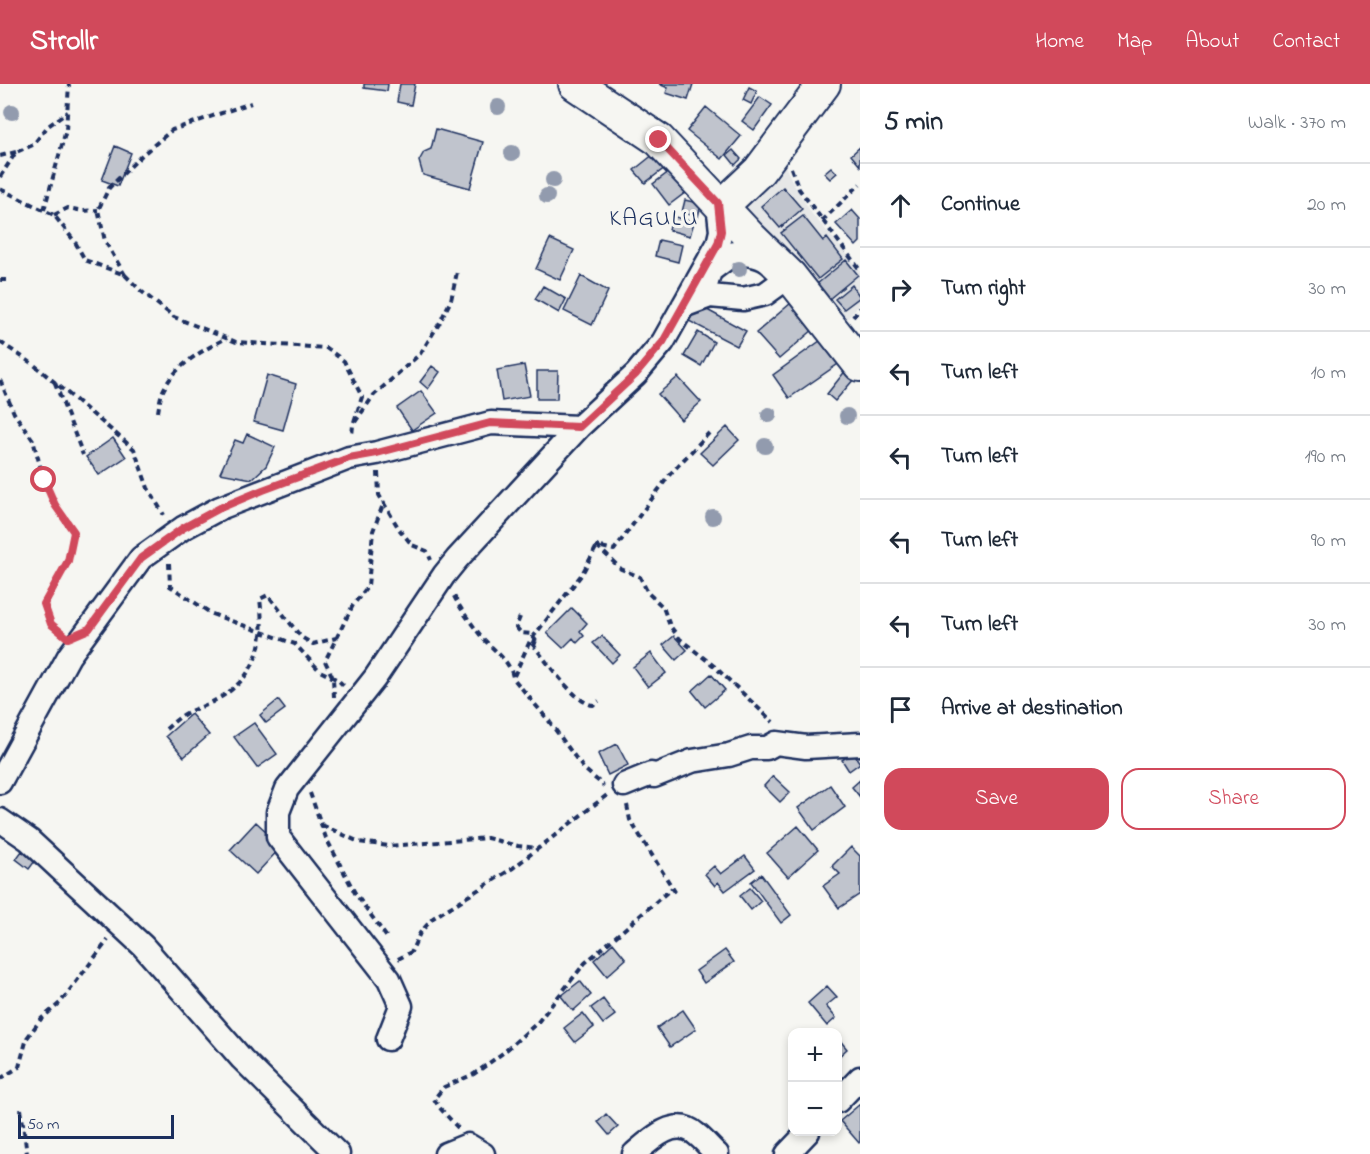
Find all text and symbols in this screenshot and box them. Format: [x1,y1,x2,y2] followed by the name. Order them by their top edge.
[30,22,98,63] text: Strollr
[1035,27,1084,57] text: Home
[1117,27,1152,57] text: Map
[1185,27,1239,57] text: About
[1272,27,1340,57] text: Contact
[884,104,943,142] text: 5 min
[1248,109,1346,138] text: Walk · 370 m
[645,126,671,152] route end
[884,189,917,222] icon: ahead
[941,189,1020,221] text: Continue
[1307,191,1346,220] text: 20 m
[609,202,699,237] district label: KAGULU
[884,273,917,306] icon: right
[941,273,1026,305] text: Turn right
[1309,275,1346,304] text: 30 m
[884,357,917,390] icon: left
[941,357,1018,389] text: Turn left
[1310,359,1346,388] text: 10 m
[884,441,917,474] icon: left
[941,441,1018,473] text: Turn left
[1304,443,1346,472] text: 190 m
[30,466,56,492] route start
[884,525,917,558] icon: left
[941,525,1018,557] text: Turn left
[1311,527,1346,556] text: 90 m
[884,609,917,642] icon: left
[941,609,1018,641] text: Turn left
[1309,611,1346,640] text: 30 m
[884,693,917,726] icon: arrive
[941,693,1123,725] text: Arrive at destination
[884,768,1109,830] button: Save
[1121,768,1346,830] button: Share
[788,1028,842,1136] map controls
[788,1028,842,1082] button: +
[788,1082,842,1136] button: −
[18,1112,174,1140] scale bar
[27,1113,59,1137] text: 50 m

